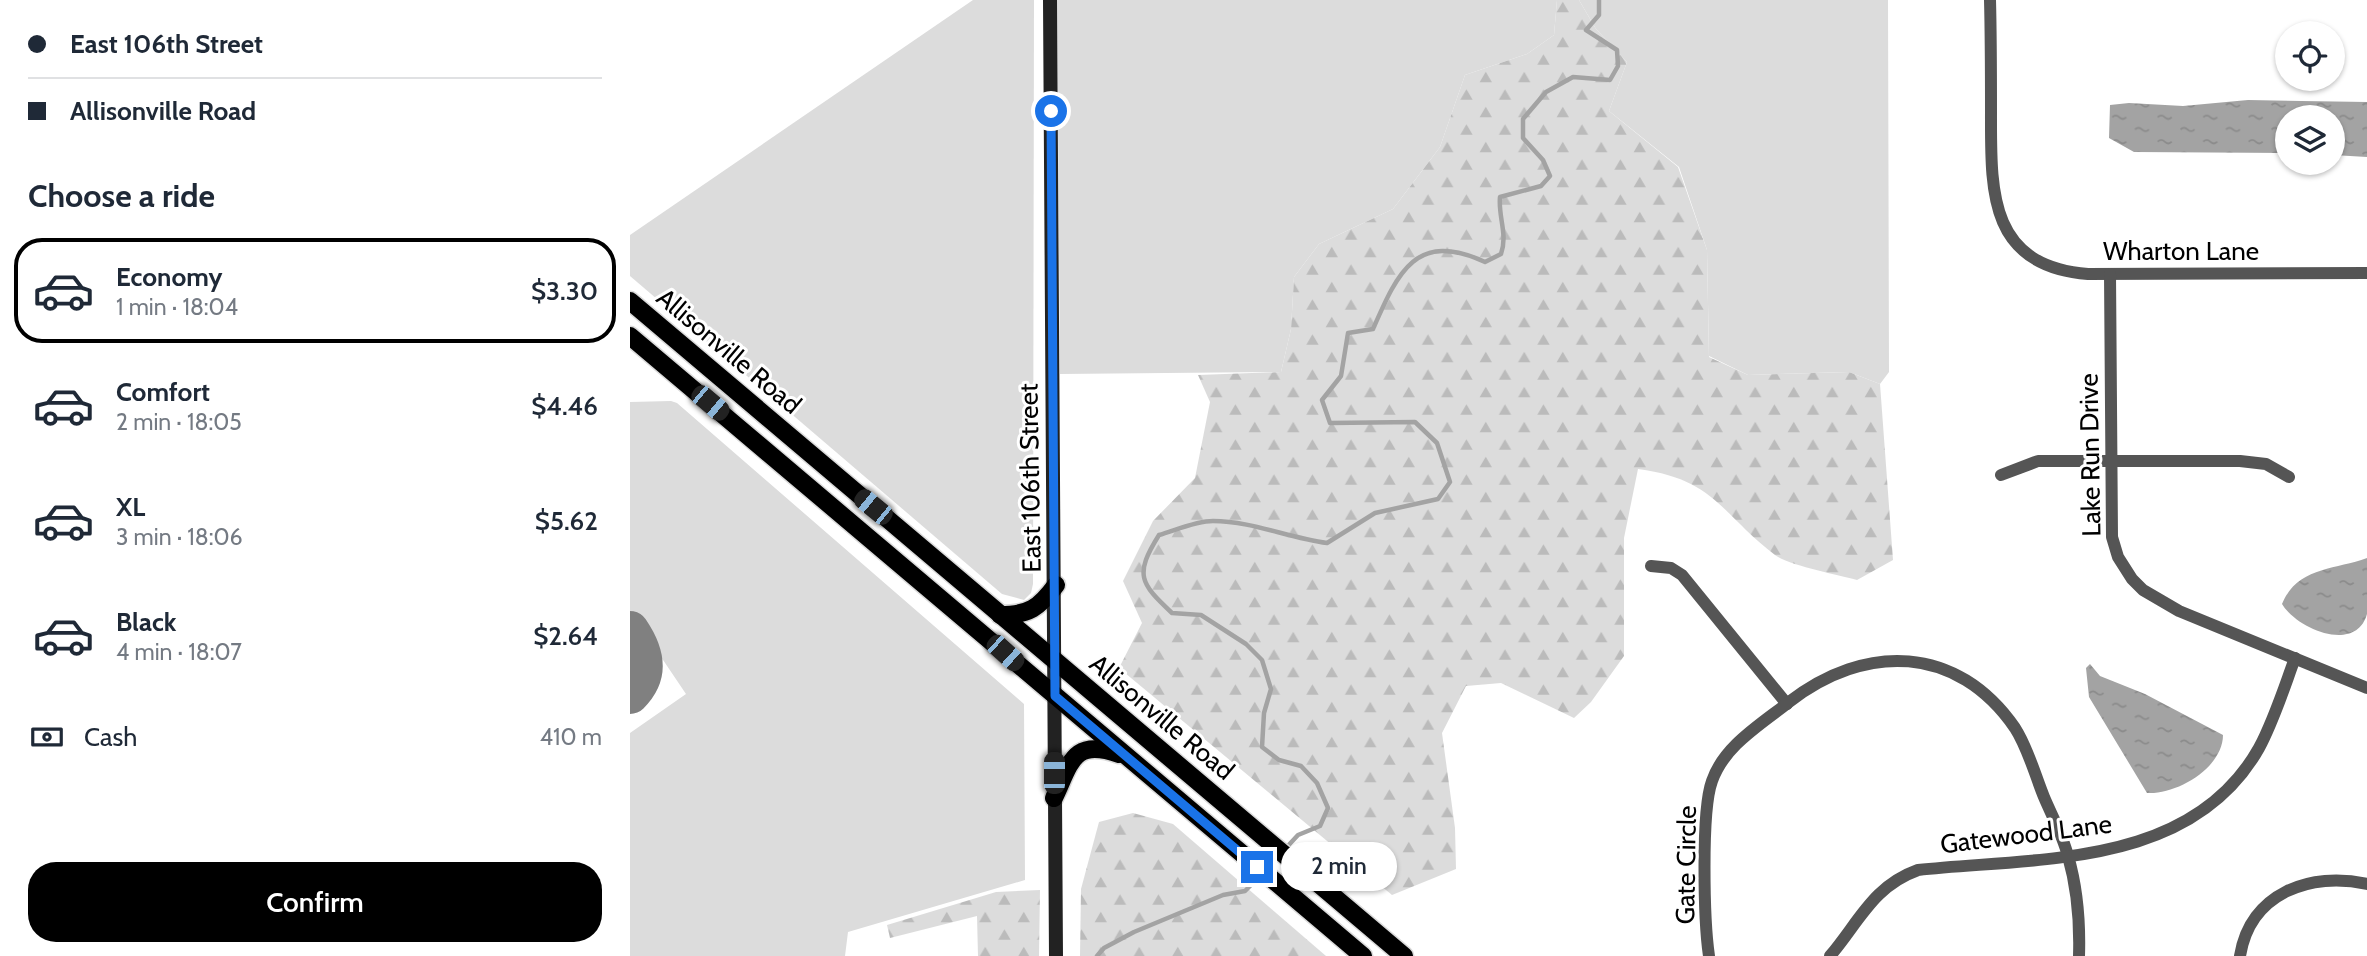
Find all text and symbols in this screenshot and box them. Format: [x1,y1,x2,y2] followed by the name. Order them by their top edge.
[2275,21,2345,175] map controls
[2275,21,2345,91] button: locate
[70,28,263,60] text: East 106th Street
[70,95,256,127] text: Allisonville Road
[1035,95,1067,127] route start
[2275,105,2345,175] button: layers
[28,176,215,215] text: Choose a ride
[2103,235,2259,267] street label: Wharton Lane
[32,259,95,322] icon: car
[116,261,222,293] text: Economy
[531,275,598,307] text: $3.30
[650,281,808,421] street label: Allisonville Road
[116,293,238,321] text: 1 min · 18:04
[2073,373,2107,537] street label: Lake Run Drive
[32,374,95,437] icon: car
[116,376,210,408] text: Comfort
[688,381,733,425] car
[1012,383,1048,573] street label: East 106th Street
[531,390,598,422] text: $4.46
[116,408,242,436] text: 2 min · 18:05
[851,486,896,528] car
[32,489,95,552] icon: car
[116,491,145,523] text: XL
[535,505,598,537] text: $5.62
[116,523,243,551] text: 3 min · 18:06
[32,604,95,667] icon: car
[116,606,176,638] text: Black
[533,620,598,652] text: $2.64
[983,631,1028,675] car
[116,638,242,666] text: 4 min · 18:07
[1083,647,1241,787] street label: Allisonville Road
[28,718,66,756] icon: cash
[84,721,137,753] text: Cash
[540,723,602,751] text: 410 m
[1044,752,1065,794] car
[1669,805,1703,925] street label: Gate Circle
[1938,808,2114,860] street label: Gatewood Lane
[1282,842,1397,892] callout: 2 min
[1241,851,1273,883] route end
[1311,852,1367,880] text: 2 min
[28,862,602,942] button: Confirm

